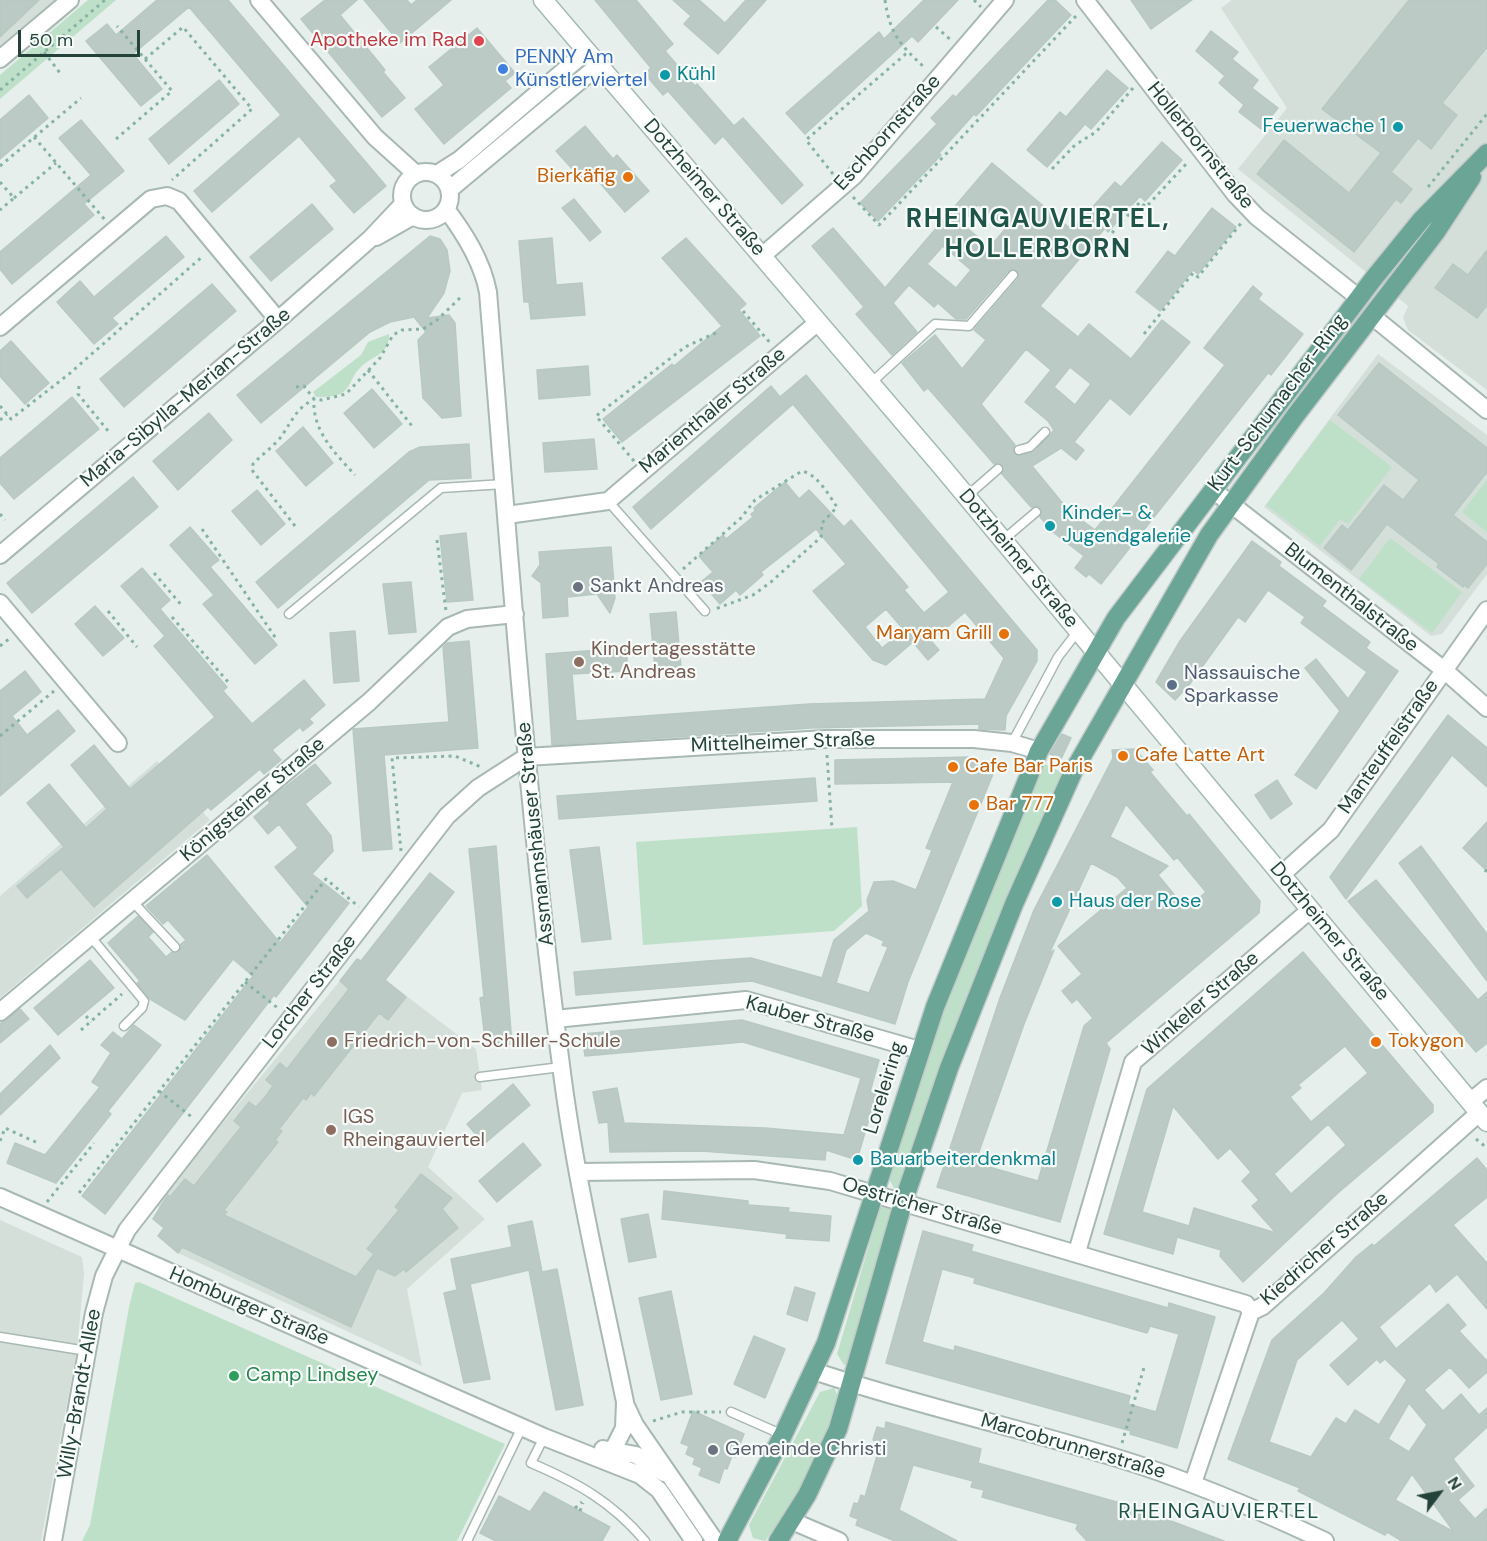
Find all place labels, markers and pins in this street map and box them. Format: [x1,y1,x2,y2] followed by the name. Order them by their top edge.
[310,29,467,53] place label: Apotheke im Rad
[472,34,486,48] marker: Apotheke im Rad
[515,46,647,93] place label: PENNY Am Künstlerviertel
[496,62,510,76] marker: PENNY Am Künstlerviertel
[677,63,716,87] place label: Kühl
[658,68,672,82] marker: Kühl
[1263,115,1386,139] place label: Feuerwache 1
[1391,120,1405,134] marker: Feuerwache 1
[537,165,616,189] place label: Bierkäfig
[621,170,635,184] marker: Bierkäfig
[1062,502,1191,549] place label: Kinder- & Jugendgalerie
[1043,519,1057,533] marker: Kinder- & Jugendgalerie
[590,575,724,599] place label: Sankt Andreas
[571,580,585,594] marker: Sankt Andreas
[876,622,992,646] place label: Maryam Grill
[997,627,1011,641] marker: Maryam Grill
[591,638,756,685] place label: Kindertagesstätte St. Andreas
[572,655,586,669] marker: Kindertagesstätte St. Andreas
[1184,662,1300,709] place label: Nassauische Sparkasse
[1165,678,1179,692] marker: Nassauische Sparkasse
[1135,744,1265,768] place label: Cafe Latte Art
[1116,749,1130,763] marker: Cafe Latte Art
[965,755,1093,779] place label: Cafe Bar Paris
[946,760,960,774] marker: Cafe Bar Paris
[986,793,1054,817] place label: Bar 777
[967,798,981,812] marker: Bar 777
[1069,890,1201,914] place label: Haus der Rose
[1050,895,1064,909] marker: Haus der Rose
[344,1030,621,1054] place label: Friedrich-von-Schiller-Schule
[1388,1030,1464,1054] place label: Tokygon
[325,1035,339,1049] marker: Friedrich-von-Schiller-Schule
[1369,1035,1383,1049] marker: Tokygon
[343,1106,485,1153] place label: IGS Rheingauviertel
[324,1123,338,1137] marker: IGS Rheingauviertel
[870,1148,1056,1172] place label: Bauarbeiterdenkmal
[851,1153,865,1167] marker: Bauarbeiterdenkmal
[246,1364,378,1388] place label: Camp Lindsey
[227,1369,241,1383] marker: Camp Lindsey
[725,1438,886,1462] place label: Gemeinde Christi
[706,1443,720,1457] marker: Gemeinde Christi

